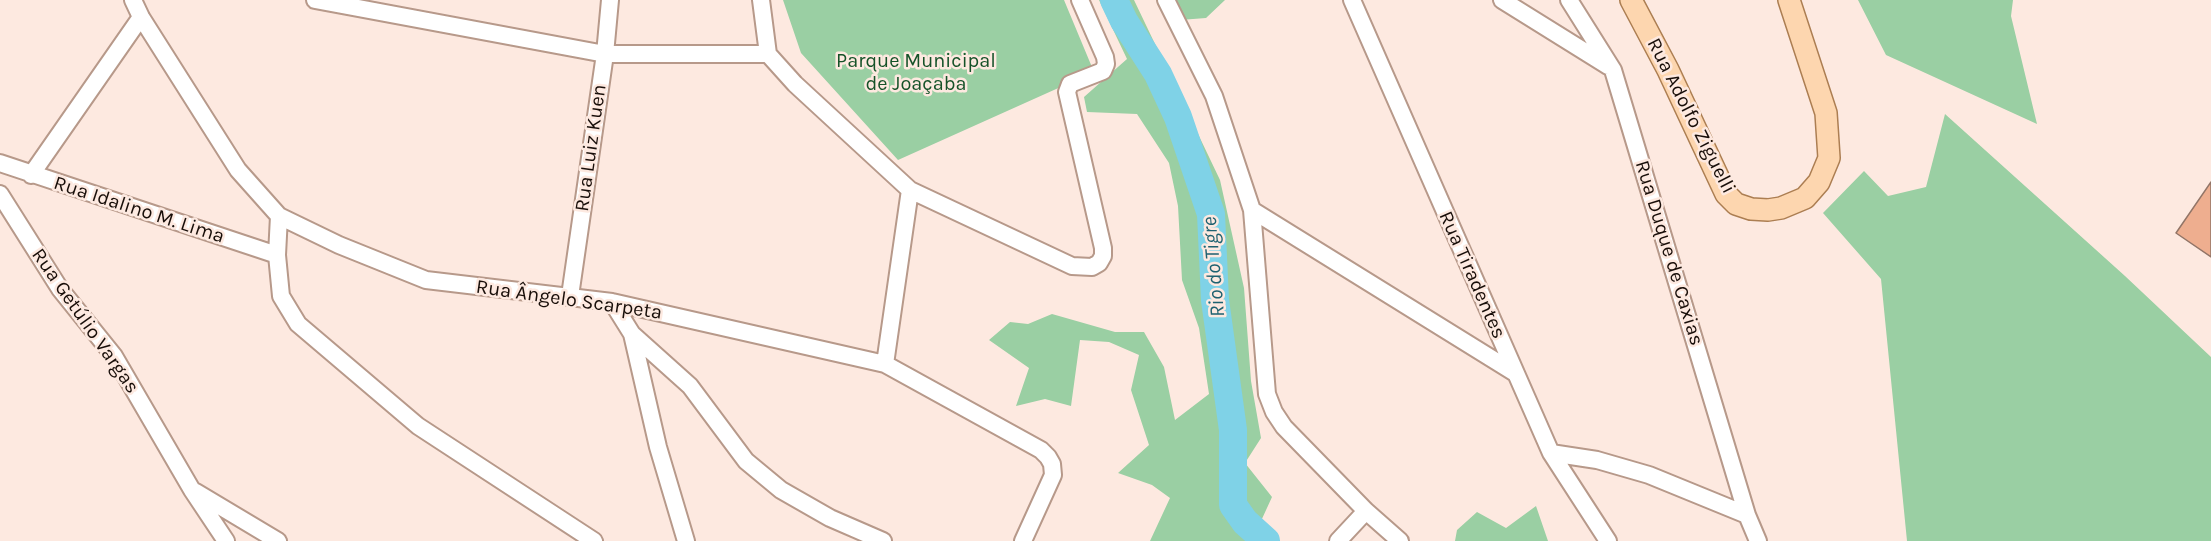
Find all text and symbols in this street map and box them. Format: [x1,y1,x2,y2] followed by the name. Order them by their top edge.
[1641,34,1741,198] street label: Rua Adolfo Ziguelli
[836,49,996,96] park label: Parque Municipal de Joaçaba
[570,83,612,213] street label: Rua Luiz Kuen
[1629,158,1709,348] street label: Rua Duque de Caxias
[51,171,227,249] street label: Rua Idalino M. Lima
[1433,208,1511,342] street label: Rua Tiradentes
[1197,216,1231,318] water label: Rio do Tigre
[26,244,144,398] street label: Rua Getúlio Vargas
[474,275,664,325] street label: Rua Ângelo Scarpeta

